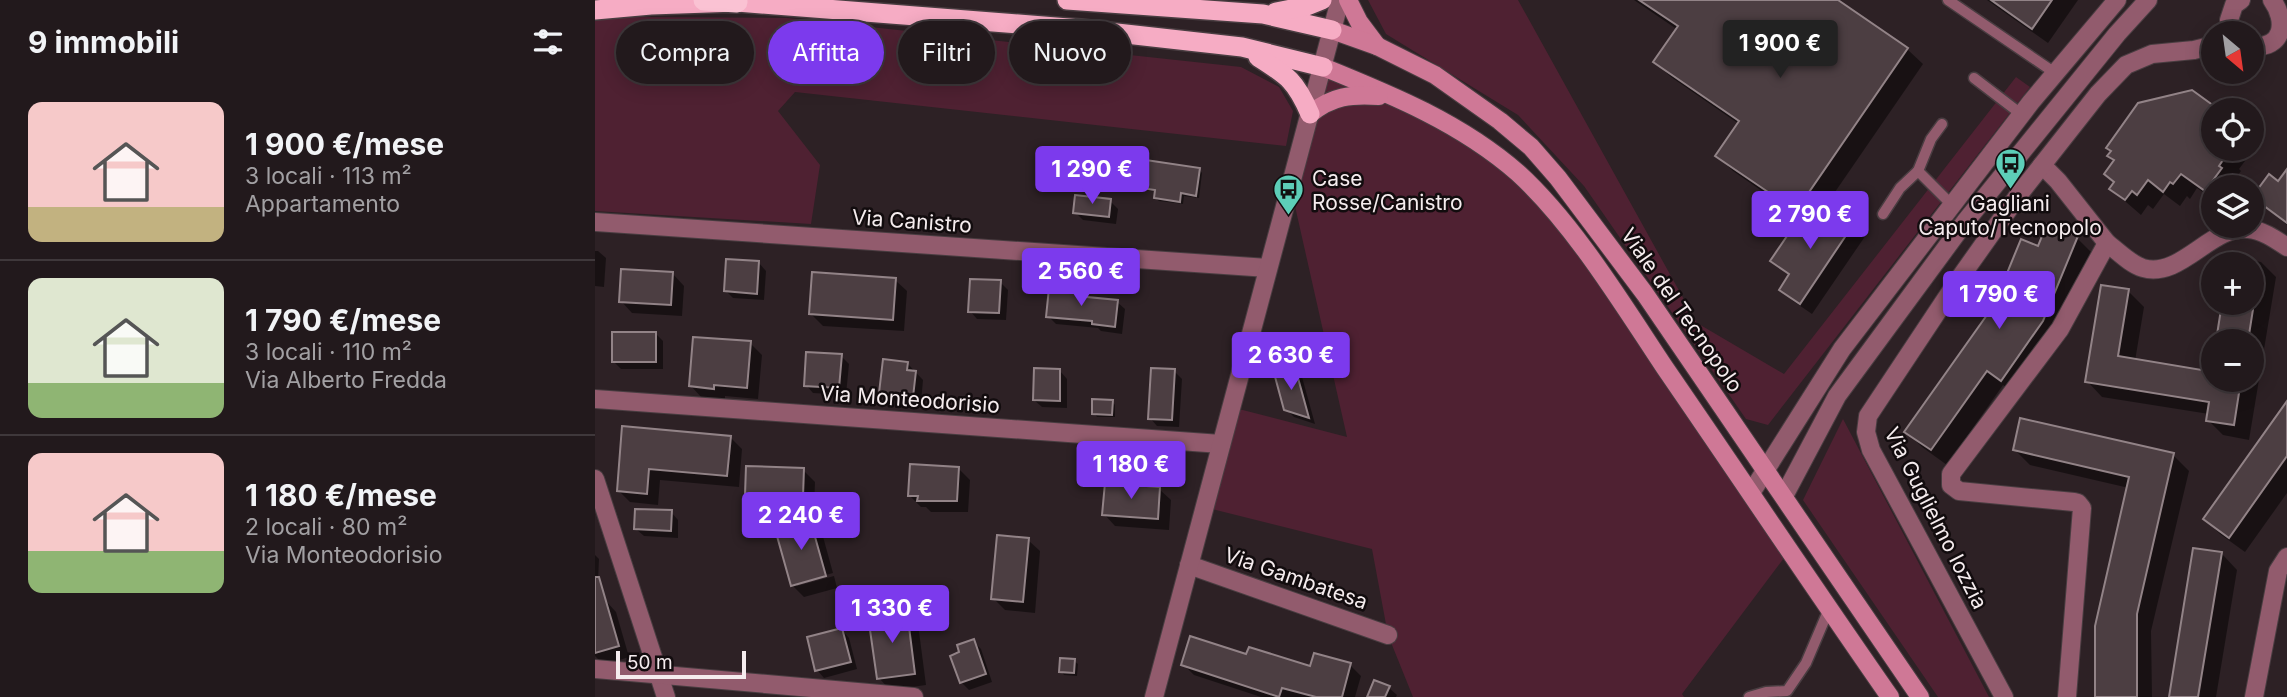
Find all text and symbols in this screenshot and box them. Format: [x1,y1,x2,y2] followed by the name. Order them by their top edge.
[1715,20,1845,80] pin: 1 900 €
[616,21,754,84] chip: Compra
[768,21,884,84] chip: Affitta
[898,21,995,84] chip: Filtri
[1009,21,1131,84] chip: Nuovo
[2201,21,2265,84] north arrow
[2201,21,2264,392] map controls
[529,23,567,61] icon: filters
[28,24,179,60] text: 9 immobili
[1739,29,1821,57] text: 1 900 €
[2201,98,2264,161] button: locate
[245,126,444,162] text: 1 900 €/mese
[84,130,168,214] icon: home
[1027,146,1157,206] pin: 1 290 €
[1993,146,2027,190] bus stop icon: Gagliani Caputo/Tecnopolo
[1051,155,1133,183] text: 1 290 €
[245,162,412,190] text: 3 locali · 113 m²
[1312,166,1463,215] place label: Case Rosse/Canistro
[1272,173,1306,217] bus stop icon: Case Rosse/Canistro
[2201,175,2264,238] button: layers
[245,190,400,218] text: Appartamento
[1745,191,1875,251] pin: 2 790 €
[1918,191,2102,240] place label: Gagliani Caputo/Tecnopolo
[1768,200,1852,228] text: 2 790 €
[851,204,973,238] street label: Via Canistro
[1616,223,1748,397] street label: Viale del Tecnopolo
[1016,248,1146,308] pin: 2 560 €
[2201,252,2264,315] button: +
[1038,257,1124,285] text: 2 560 €
[1934,272,2064,331] pin: 1 790 €
[1959,280,2039,308] text: 1 790 €
[245,302,441,338] text: 1 790 €/mese
[84,306,168,390] icon: home
[2201,329,2264,392] button: −
[1226,332,1356,392] pin: 2 630 €
[245,338,412,366] text: 3 locali · 110 m²
[1248,341,1334,369] text: 2 630 €
[245,366,447,394] text: Via Alberto Fredda
[819,380,1001,418] street label: Via Monteodorisio
[1879,423,1993,613] street label: Via Guglielmo Iozzia
[1066,442,1196,501] pin: 1 180 €
[1093,450,1169,478] text: 1 180 €
[245,477,437,513] text: 1 180 €/mese
[84,481,168,565] icon: home
[736,492,866,552] pin: 2 240 €
[758,501,844,529] text: 2 240 €
[245,513,407,541] text: 2 locali · 80 m²
[245,541,442,569] text: Via Monteodorisio
[1221,542,1371,614] street label: Via Gambatesa
[827,586,957,645] pin: 1 330 €
[851,594,933,622] text: 1 330 €
[616,648,745,680] scale bar
[627,651,673,674] text: 50 m

